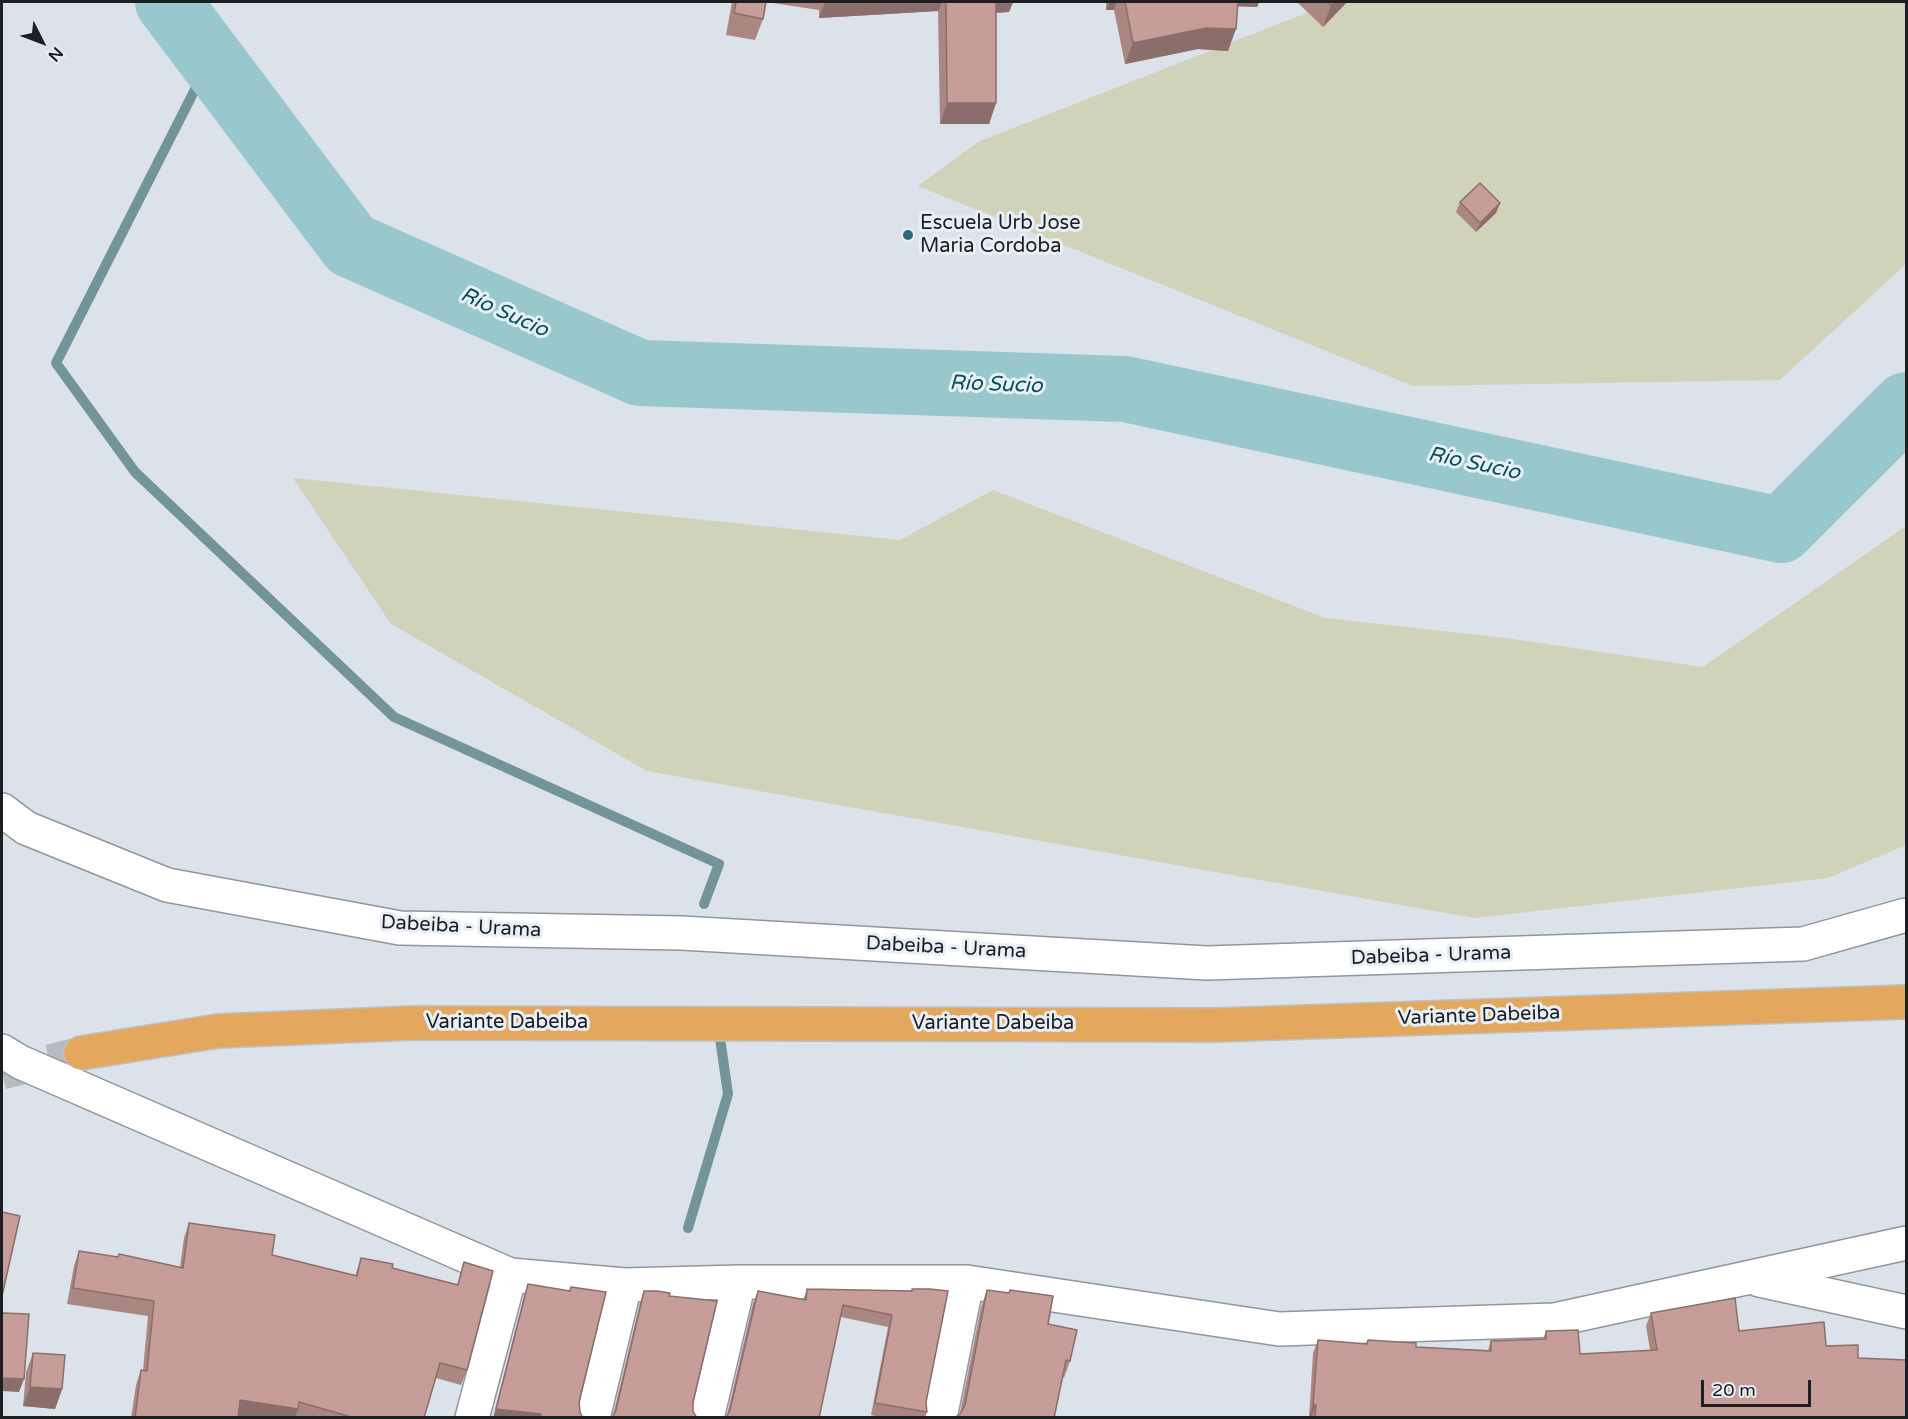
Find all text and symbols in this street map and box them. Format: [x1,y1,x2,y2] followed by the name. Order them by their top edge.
[12,12,72,72] north arrow
[44,43,67,66] text: N
[920,212,1080,259] place label: Escuela Urb Jose Maria Cordoba
[901,228,915,242] marker: Escuela Urb Jose Maria Cordoba
[456,283,552,343] water label: Río Sucio
[949,371,1043,399] water label: Río Sucio
[1426,442,1522,486] water label: Río Sucio
[380,911,542,943] street label: Dabeiba - Urama
[865,932,1027,964] street label: Dabeiba - Urama
[1350,941,1512,971] street label: Dabeiba - Urama
[1397,1001,1561,1031] street label: Variante Dabeiba
[426,1011,588,1035] street label: Variante Dabeiba
[912,1012,1074,1036] street label: Variante Dabeiba
[1704,1368,1814,1406] scale bar
[1712,1379,1756,1401] text: 20 m

